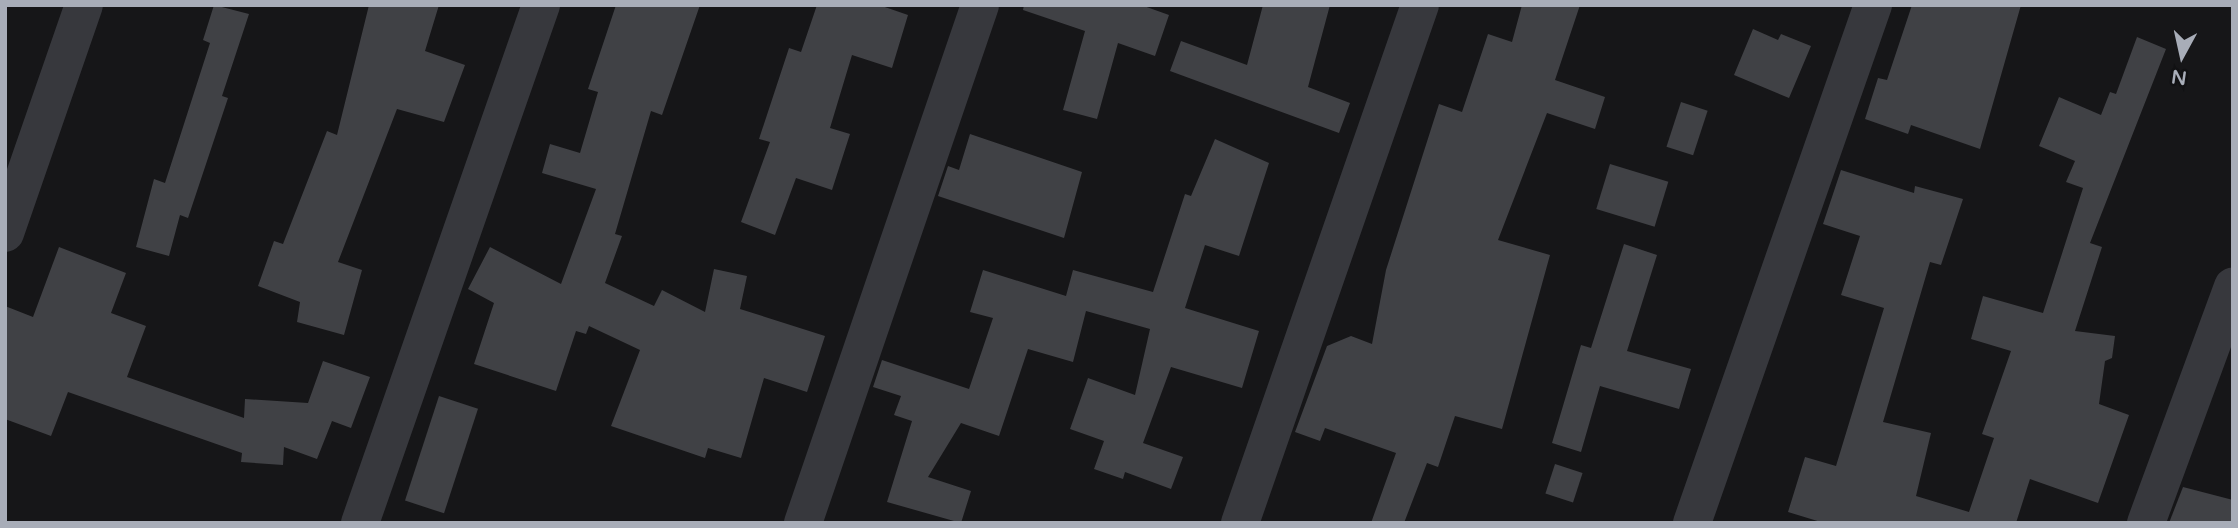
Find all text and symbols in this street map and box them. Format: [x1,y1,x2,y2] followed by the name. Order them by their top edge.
[2147,21,2217,91] north arrow
[2170,65,2188,89] text: N

